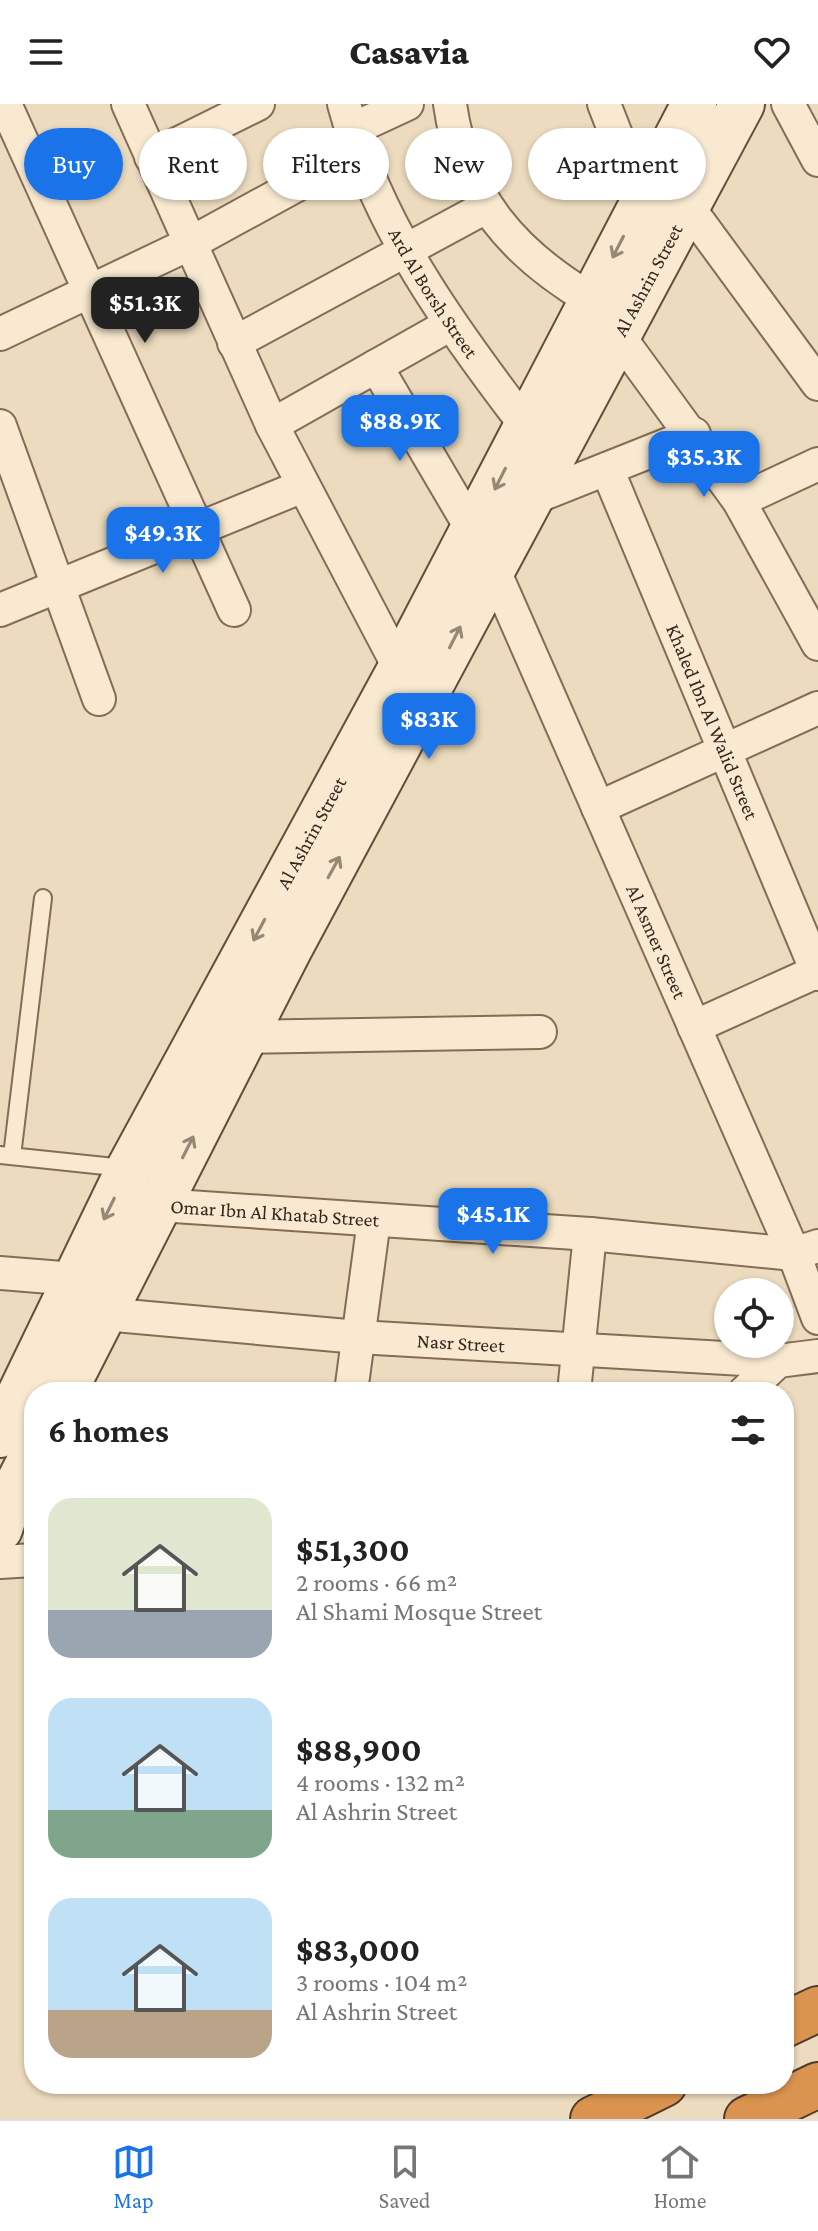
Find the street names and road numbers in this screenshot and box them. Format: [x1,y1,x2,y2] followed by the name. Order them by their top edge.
[609,220,687,340] street label: Al Ashrin Street
[384,224,483,363] street label: Ard Al Borsh Street
[662,621,763,823] street label: Khaled Ibn Al Walid Street
[272,773,351,893] street label: Al Ashrin Street
[622,881,692,1002] street label: Al Asmer Street
[170,1195,380,1231] street label: Omar Ibn Al Khatab Street
[416,1329,506,1356] street label: Nasr Street

